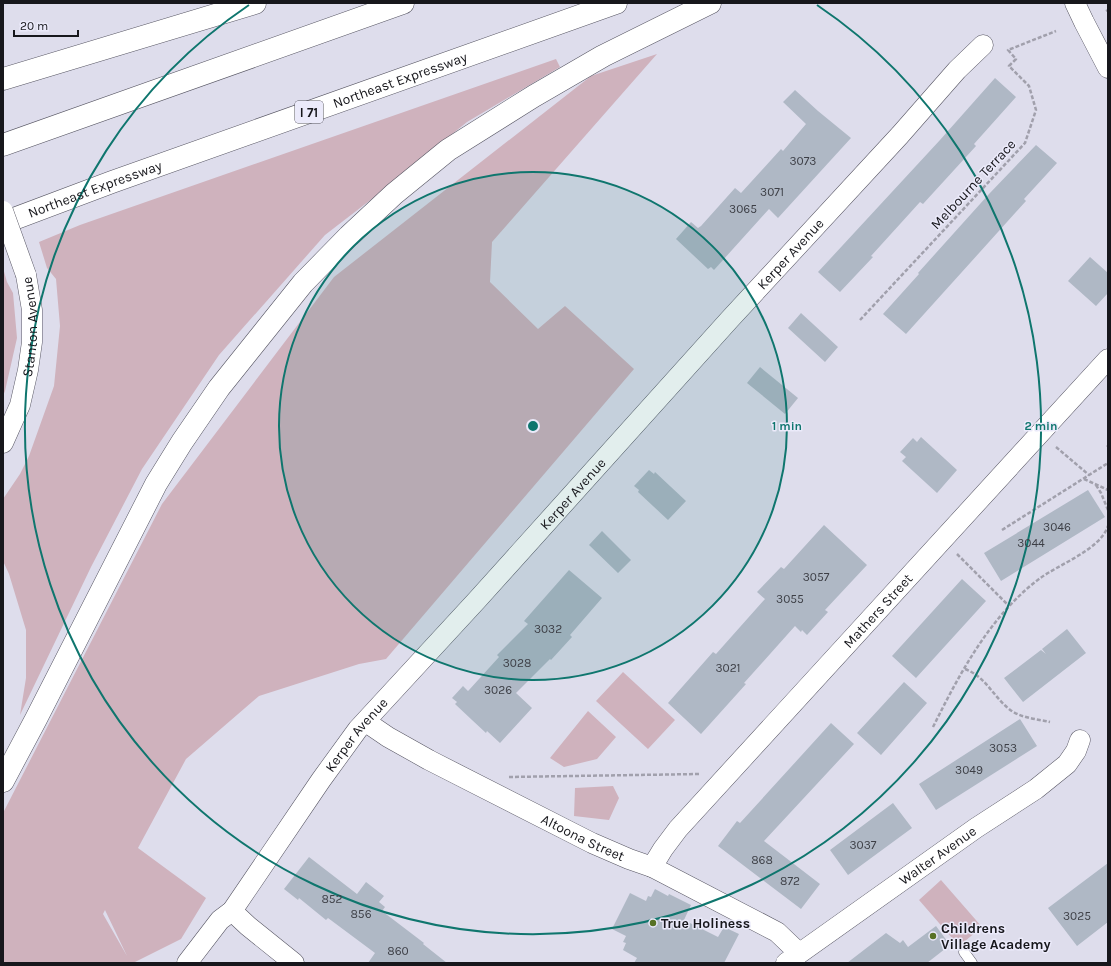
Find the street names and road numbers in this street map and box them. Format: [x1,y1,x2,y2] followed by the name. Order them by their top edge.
[331,48,470,112] street label: Northeast Expressway
[295,101,323,123] road number: I 71
[927,136,1019,233] street label: Melbourne Terrace
[26,157,165,222] street label: Northeast Expressway
[754,215,828,293] street label: Kerper Avenue
[18,275,41,379] street label: Stanton Avenue
[536,455,610,534] street label: Kerper Avenue
[840,570,916,652] street label: Mathers Street
[322,694,392,776] street label: Kerper Avenue
[538,811,627,865] street label: Altoona Street
[896,822,980,889] street label: Walter Avenue

